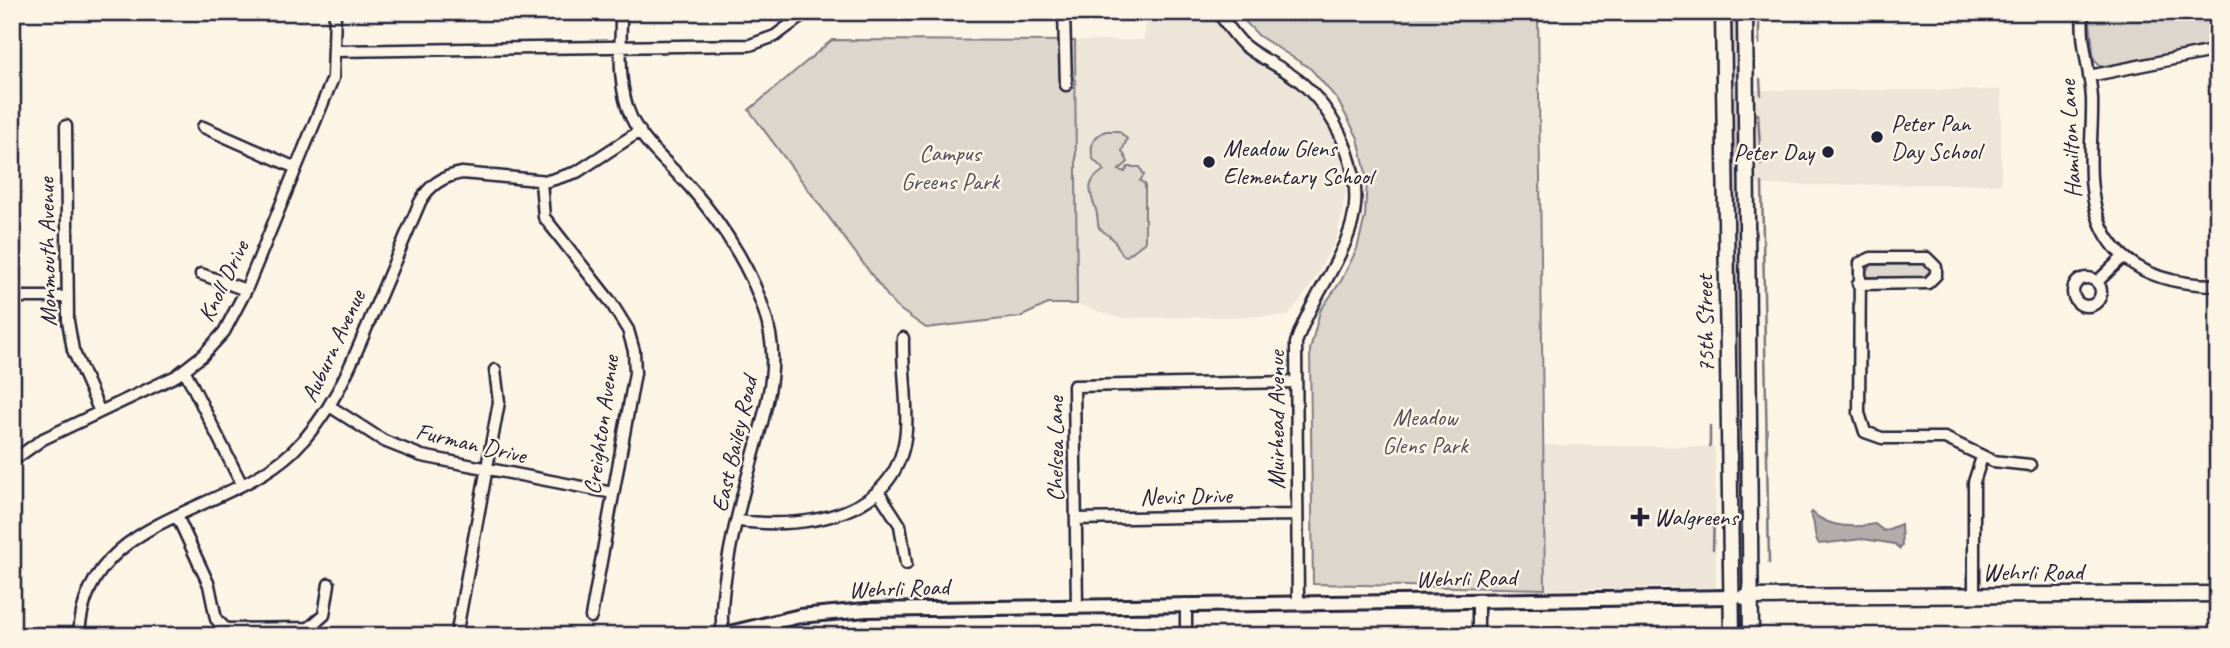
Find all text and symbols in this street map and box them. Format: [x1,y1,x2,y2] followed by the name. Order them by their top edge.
[2052,77,2088,199] street label: Hamilton Lane
[1891,108,1985,166] place label: Peter Pan Day School
[1869,129,1885,145] marker: Peter Pan Day School
[1223,133,1377,191] place label: Meadow Glens Elementary School
[1733,137,1816,167] place label: Peter Day
[901,138,1001,196] park label: Campus Greens Park
[1820,144,1836,160] marker: Peter Day
[1201,154,1217,170] marker: Meadow Glens Elementary School
[31,175,63,327] street label: Monmouth Avenue
[190,233,256,327] street label: Knoll Drive
[1689,273,1721,373] street label: 75th Street
[294,283,373,407] street label: Auburn Avenue
[1261,348,1291,489] street label: Muirhead Avenue
[576,351,626,496] street label: Creighton Avenue
[704,370,765,515] street label: East Bailey Road
[1040,394,1070,502] street label: Chelsea Lane
[1382,402,1470,460] park label: Meadow Glens Park
[413,416,531,471] street label: Furman Drive
[1140,480,1234,512] street label: Nevis Drive
[1654,502,1739,532] place label: Walgreens
[1632,509,1648,525] marker: Walgreens
[1983,557,2087,587] street label: Wehrli Road
[1415,562,1520,594] street label: Wehrli Road
[848,571,953,605] street label: Wehrli Road

